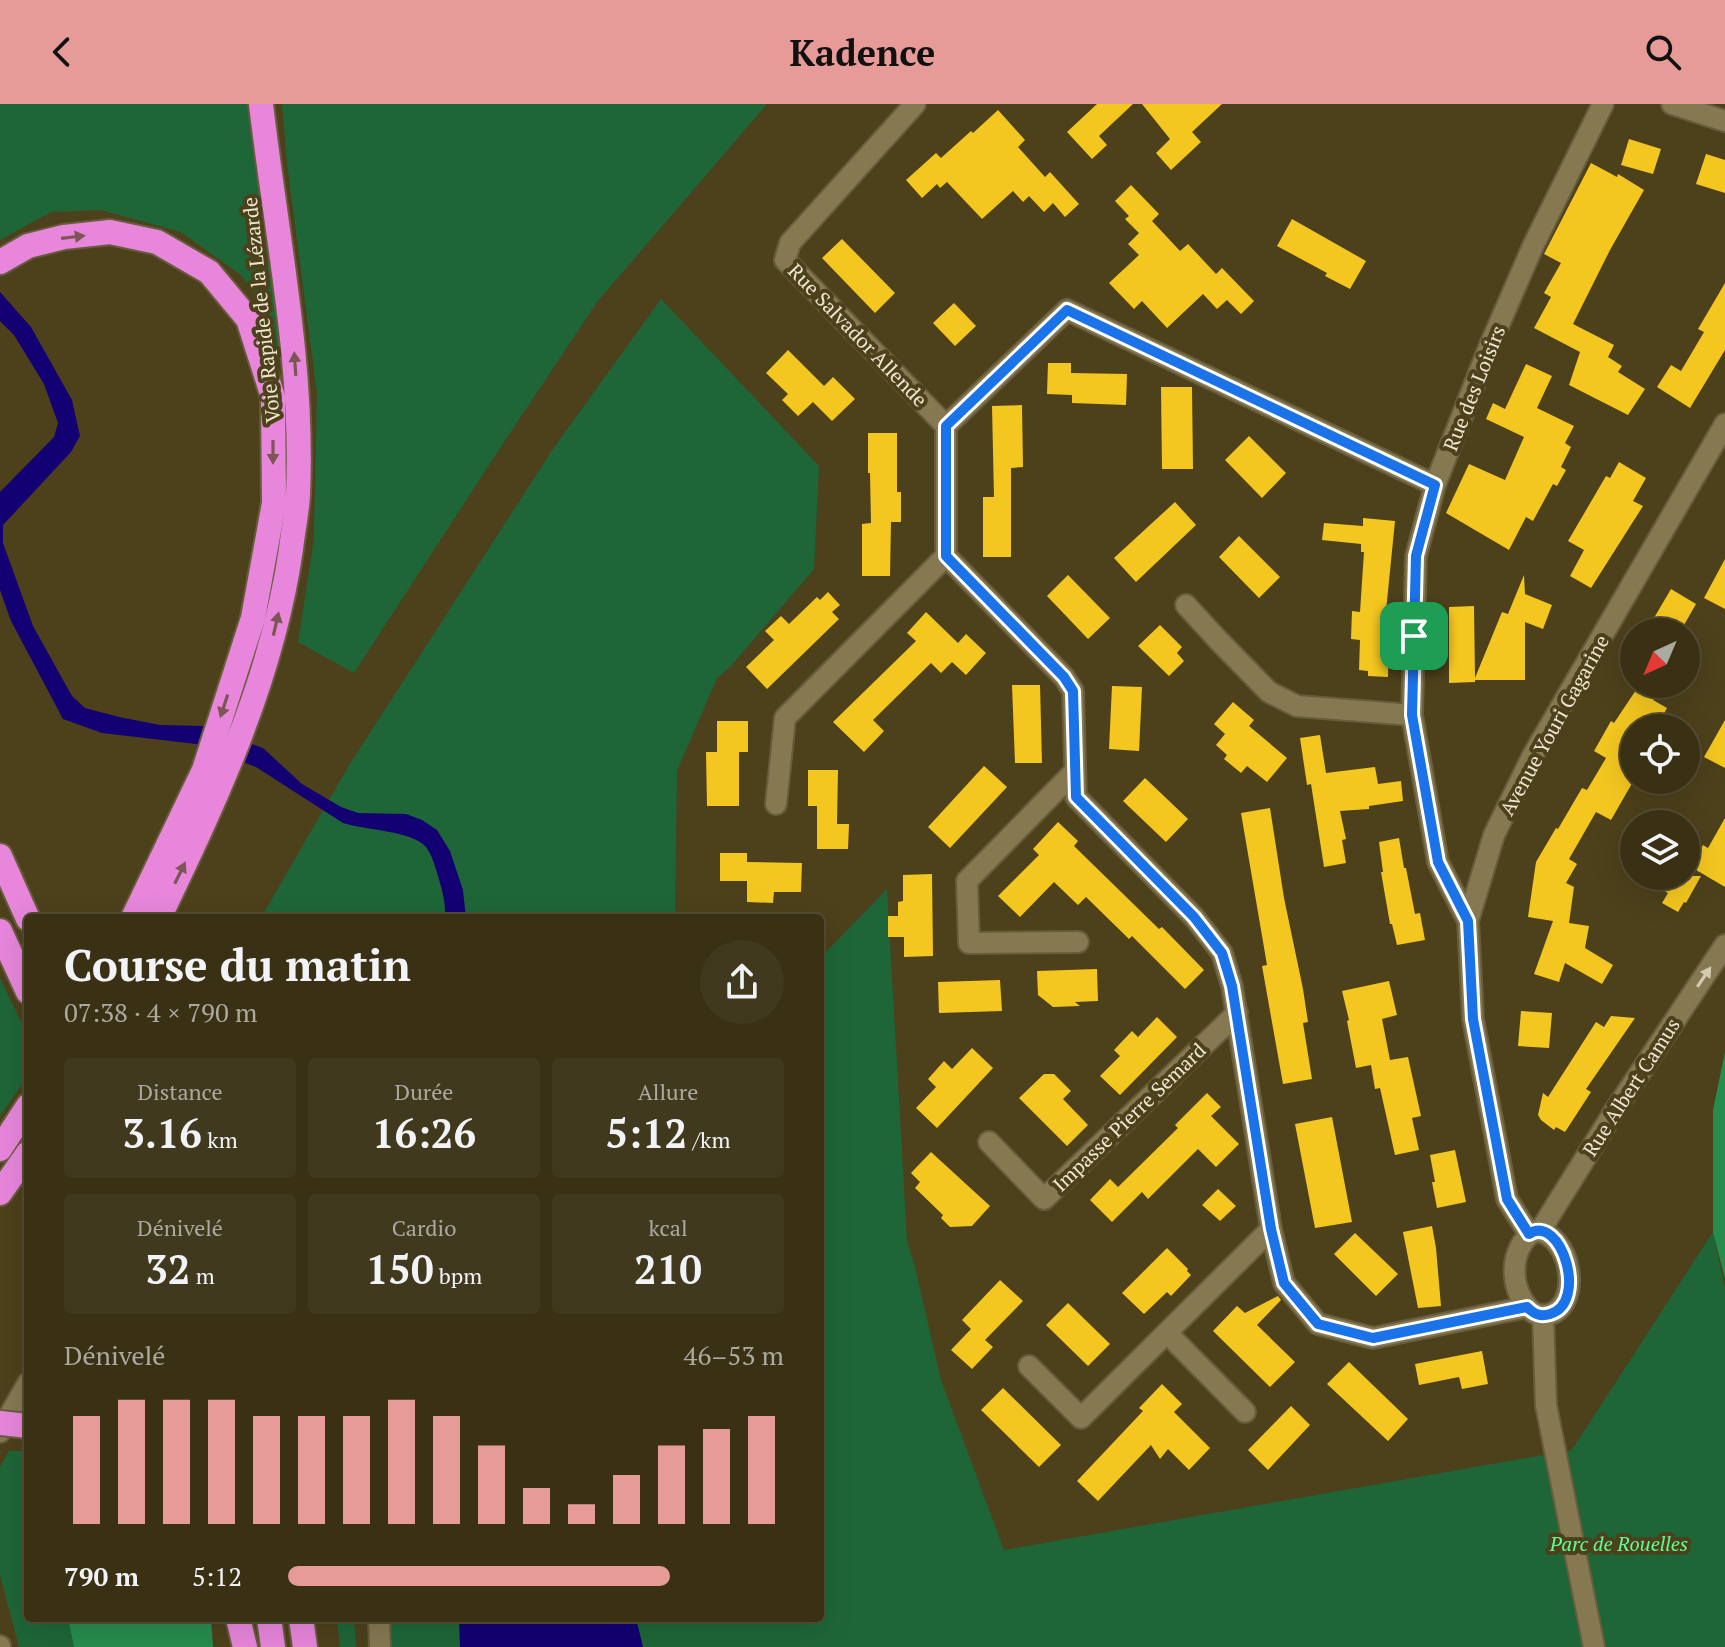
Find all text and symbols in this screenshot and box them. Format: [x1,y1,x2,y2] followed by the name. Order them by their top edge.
[790,29,935,76] text: Kadence
[40,30,84,74] icon: back
[1641,30,1685,74] icon: search
[236,196,286,424] street label: Voie Rapide de la Lézarde
[60,230,85,243] one-way arrow
[783,258,933,412] street label: Rue Salvador Allende
[1437,321,1511,455] street label: Rue des Loisirs
[288,351,301,376] one-way arrow
[267,440,279,465] one-way arrow
[1380,602,1448,670] pin
[270,612,283,637] one-way arrow
[1392,614,1436,658] icon: arrive
[1620,618,1700,698] north arrow
[1620,618,1700,890] map controls
[1493,630,1615,820] street label: Avenue Youri Gagarine
[218,694,230,718] one-way arrow
[1620,714,1700,794] button: locate
[1620,810,1700,890] button: layers
[173,862,187,885] one-way arrow
[64,935,411,994] text: Course du matin
[700,940,784,1024] button: share
[1696,966,1710,988] one-way arrow
[64,995,258,1029] text: 07:38 · 4 × 790 m
[1576,1013,1686,1161] street label: Rue Albert Camus
[1047,1037,1211,1197] street label: Impasse Pierre Semard
[138,1077,223,1106] text: Distance
[395,1077,453,1106] text: Durée
[638,1077,698,1106] text: Allure
[122,1106,202,1159] text: 3.16
[372,1106,476,1159] text: 16:26
[606,1106,687,1159] text: 5:12
[202,1125,238,1154] text: km
[687,1125,730,1154] text: /km
[137,1213,223,1242] text: Dénivelé
[392,1213,456,1242] text: Cardio
[648,1213,688,1242] text: kcal
[145,1242,190,1295] text: 32
[366,1242,434,1295] text: 150
[634,1242,702,1295] text: 210
[190,1261,215,1290] text: m
[434,1261,482,1290] text: bpm
[64,1338,165,1372] text: Dénivelé
[684,1338,784,1372] text: 46–53 m
[1549,1530,1688,1557] park label: Parc de Rouelles
[64,1559,139,1593] text: 790 m
[192,1559,242,1593] text: 5:12

